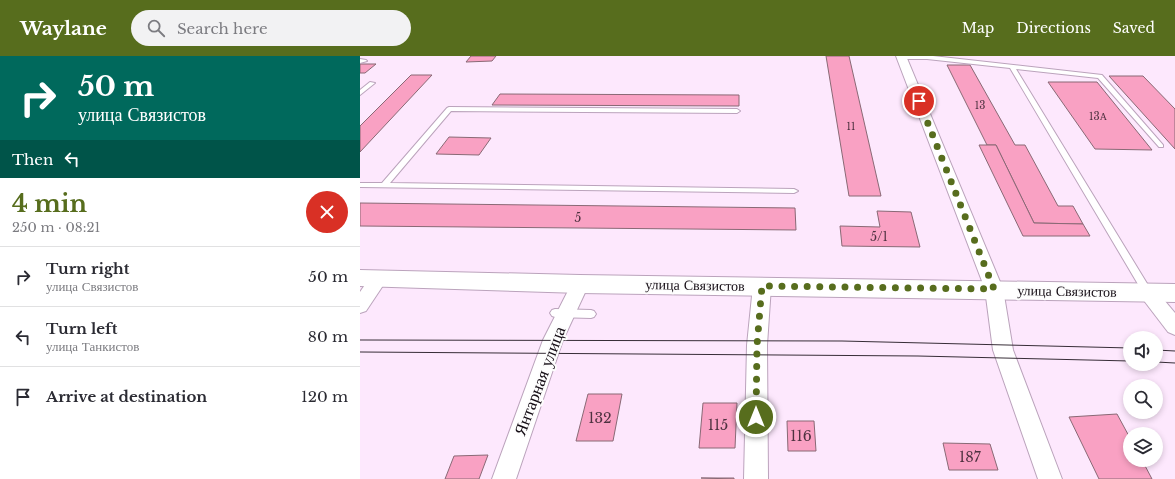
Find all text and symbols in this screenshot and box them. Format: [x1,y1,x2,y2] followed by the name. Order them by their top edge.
[131,10,411,46] search box
[20,17,107,40] text: Waylane
[145,17,167,39] icon: search
[177,19,268,38] text: Search here
[962,19,994,37] text: Map
[1016,19,1091,37] text: Directions
[1113,19,1155,37] text: Saved
[78,69,154,104] text: 50 m
[12,72,64,124] icon: right
[902,84,936,118] pin
[908,90,930,112] icon: arrive
[975,99,985,112] house number: 13
[78,104,206,126] text: улица Связистов
[1089,110,1108,123] house number: 13А
[847,120,855,133] house number: 11
[61,148,83,170] icon: left
[12,150,53,169] text: Then
[12,189,87,218] text: 4 min
[306,191,348,233] button: close
[575,210,582,225] house number: 5
[12,219,100,236] text: 250 m · 08:21
[870,229,888,244] house number: 5/1
[46,259,129,278] text: Turn right
[12,266,34,288] icon: right
[308,267,348,286] text: 50 m
[645,275,745,295] street label: улица Связистов
[46,278,138,295] text: улица Связистов
[1017,281,1117,301] street label: улица Связистов
[46,319,117,338] text: Turn left
[510,323,571,439] street label: Янтарная улица
[12,326,34,348] icon: left
[308,327,348,346] text: 80 m
[1123,331,1163,467] map controls
[1123,331,1163,371] button: sound
[46,338,139,355] text: улица Танкистов
[1123,379,1163,419] button: search
[12,386,34,408] icon: arrive
[46,387,207,406] text: Arrive at destination
[301,387,348,406] text: 120 m
[735,396,777,438] position arrow
[588,409,612,427] house number: 132
[708,416,728,434] house number: 115
[790,427,812,445] house number: 116
[1123,427,1163,467] button: layers
[959,448,982,466] house number: 187

